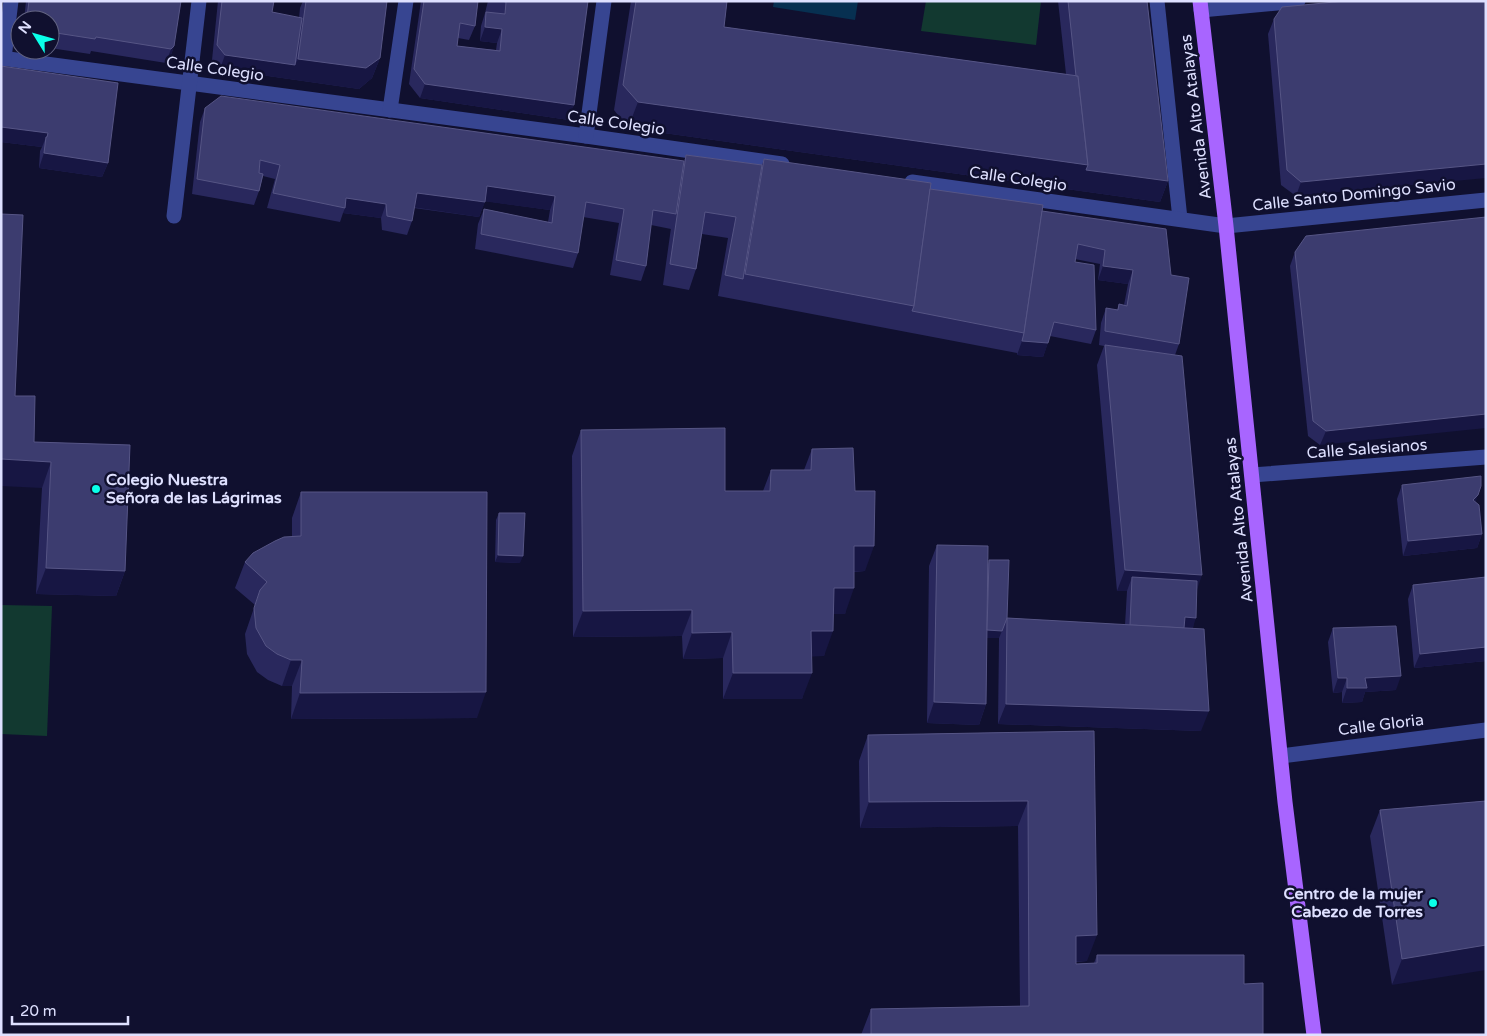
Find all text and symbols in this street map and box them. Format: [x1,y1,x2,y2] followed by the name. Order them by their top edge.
[10,10,60,60] north arrow
[15,18,35,37] text: N
[1176,33,1216,201] street label: Avenida Alto Atalayas
[165,52,265,86] street label: Calle Colegio
[566,106,666,140] street label: Calle Colegio
[968,162,1068,196] street label: Calle Colegio
[1251,174,1457,216] street label: Calle Santo Domingo Savio
[1306,435,1428,463] street label: Calle Salesianos
[1220,436,1258,604] street label: Avenida Alto Atalayas
[106,470,282,508] place label: Colegio Nuestra Señora de las Lágrimas
[90,483,102,495] marker: Colegio Nuestra Señora de las Lágrimas
[1337,710,1425,740] street label: Calle Gloria
[1284,884,1424,922] place label: Centro de la mujer Cabezo de Torres
[1427,897,1439,909] marker: Centro de la mujer Cabezo de Torres
[12,994,129,1026] scale bar
[20,1002,57,1020] text: 20 m

